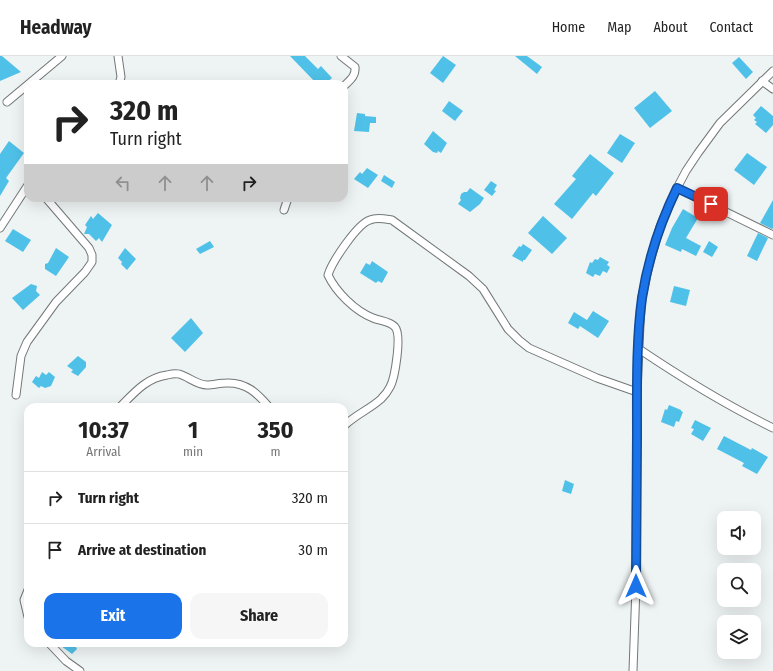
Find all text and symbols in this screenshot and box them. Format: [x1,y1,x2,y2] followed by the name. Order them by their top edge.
[20,16,92,39] text: Headway
[552,19,585,36] text: Home
[607,19,631,36] text: Map
[653,19,688,36] text: About
[710,19,753,36] text: Contact
[110,94,178,127] text: 320 m
[44,96,96,148] icon: right
[110,128,182,150] text: Turn right
[112,172,134,194] icon: left
[154,172,176,194] icon: ahead
[196,172,218,194] icon: ahead
[238,172,260,194] icon: right
[694,187,728,221] pin
[700,193,722,215] icon: arrive
[78,416,129,444] text: 10:37
[188,416,198,444] text: 1
[257,416,294,444] text: 350
[86,444,121,459] text: Arrival
[183,444,203,459] text: min
[271,444,281,459] text: m
[44,487,66,509] icon: right
[78,489,139,507] text: Turn right
[292,489,328,507] text: 320 m
[717,511,761,659] map controls
[717,511,761,555] button: sound
[44,539,66,561] icon: arrive
[78,541,206,559] text: Arrive at destination
[298,541,328,559] text: 30 m
[717,563,761,607] button: search
[615,565,657,607] position arrow
[44,593,182,639] button: Exit
[190,593,328,639] button: Share
[717,615,761,659] button: layers

